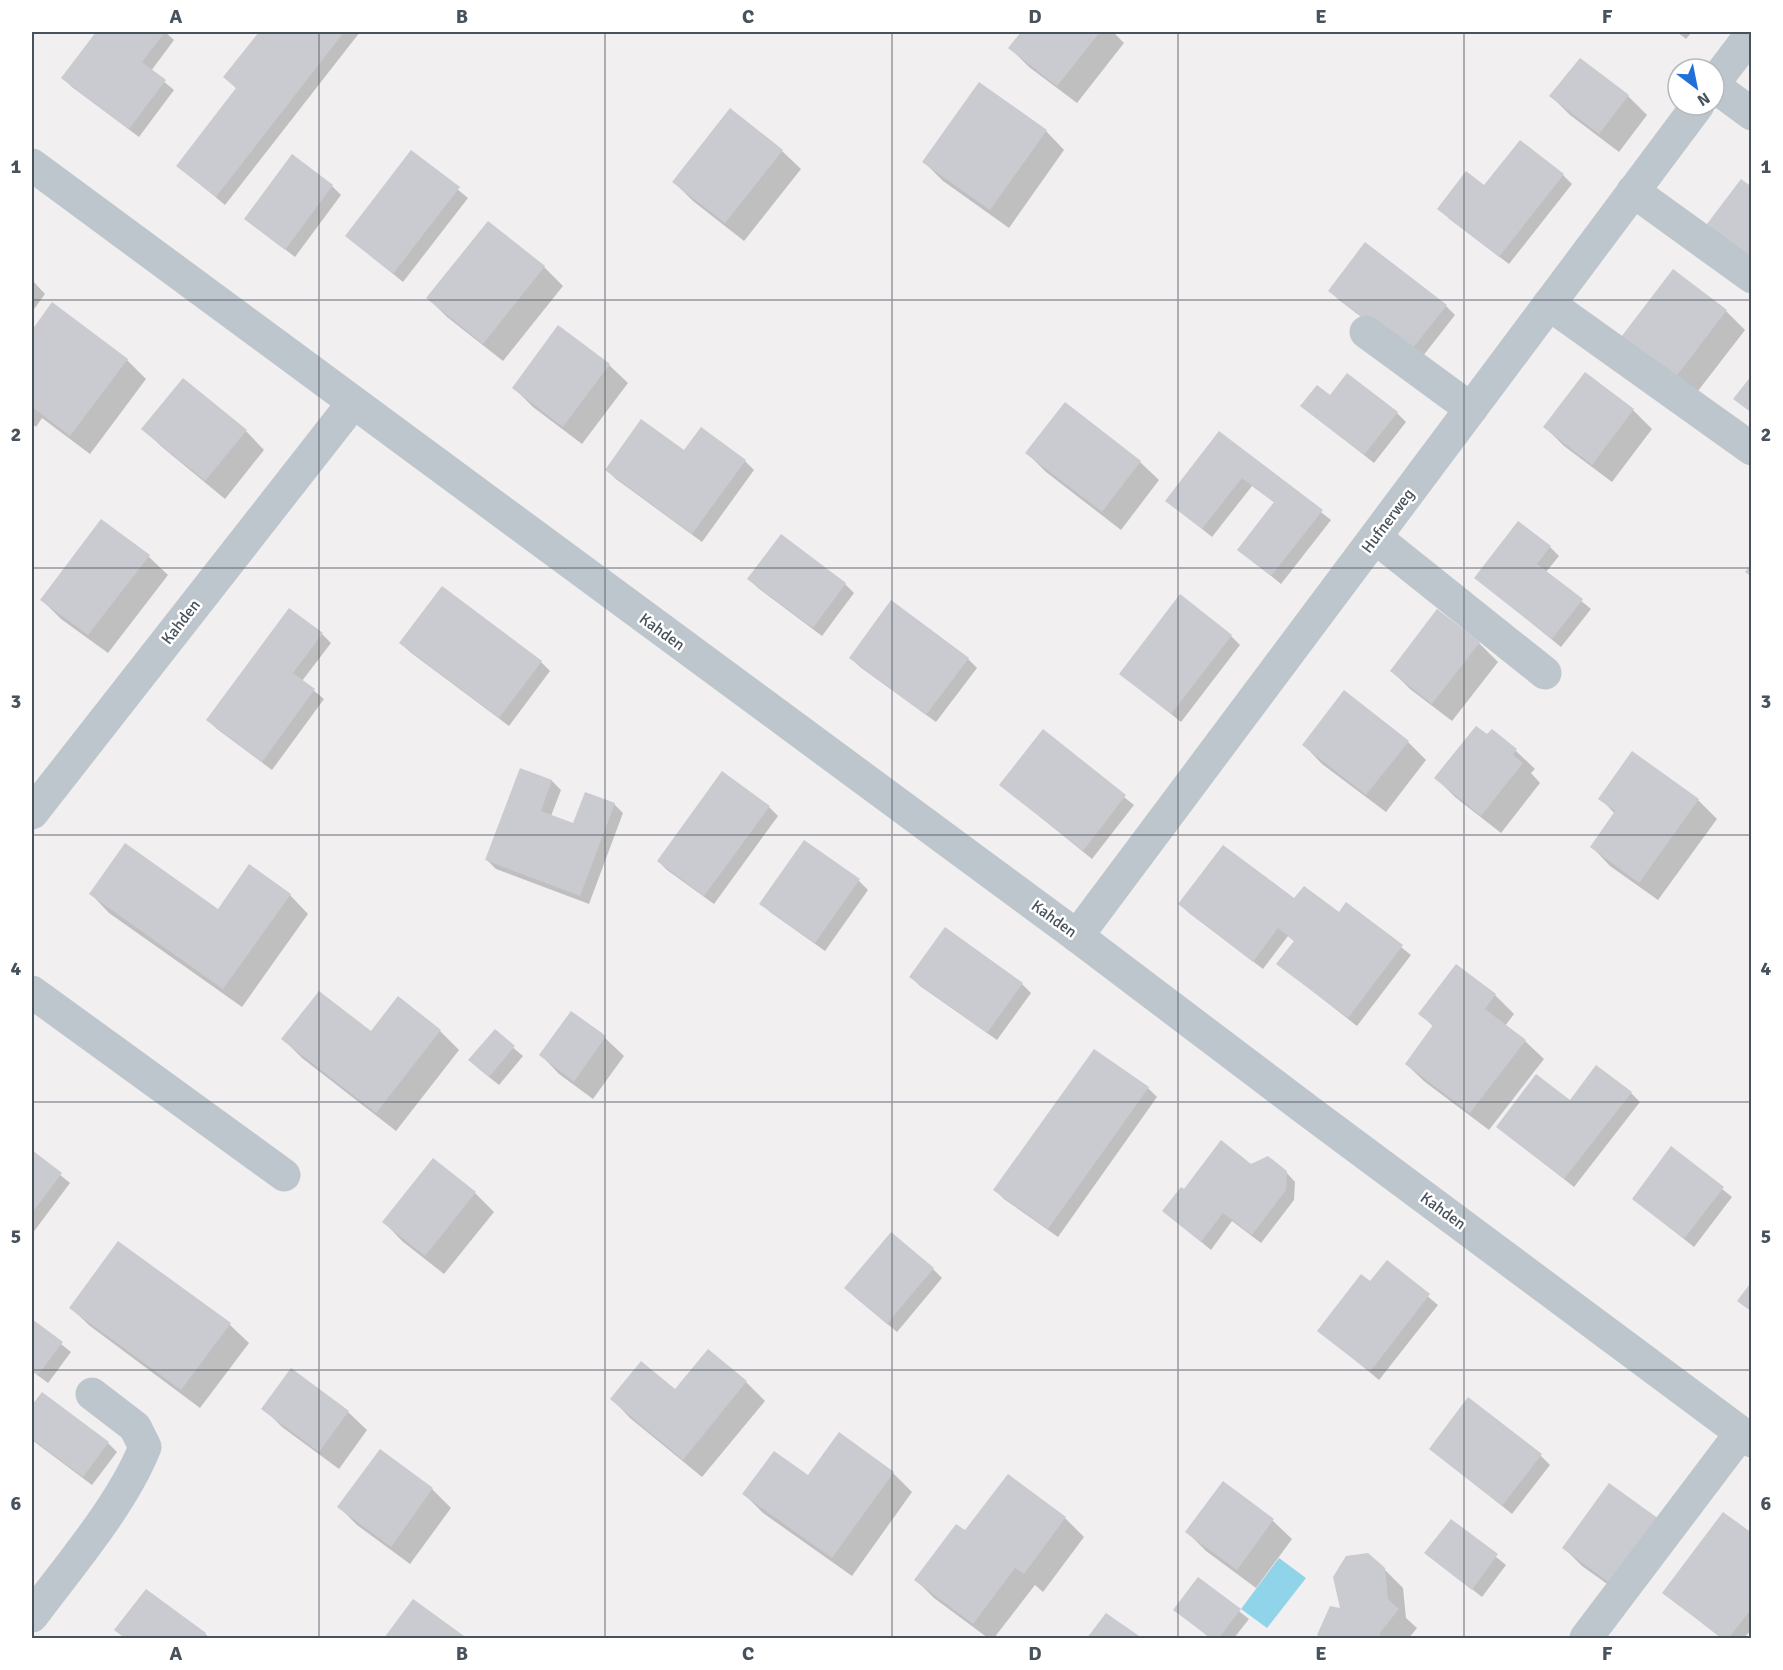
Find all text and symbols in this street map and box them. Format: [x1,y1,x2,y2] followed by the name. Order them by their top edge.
[170,4,183,29] text: A
[456,4,468,29] text: B
[742,4,754,29] text: C
[1028,4,1042,29] text: D
[1315,4,1327,29] text: E
[1602,4,1613,29] text: F
[1666,57,1726,117] north arrow
[1693,87,1713,110] text: N
[11,154,22,179] text: 1
[1761,154,1772,179] text: 1
[11,422,21,447] text: 2
[1761,422,1771,447] text: 2
[1357,485,1419,557] street label: Hufnerweg
[157,596,205,648] street label: Kahden
[635,609,689,655] street label: Kahden
[11,689,21,714] text: 3
[1761,689,1771,714] text: 3
[1027,896,1081,942] street label: Kahden
[11,956,22,981] text: 4
[1761,956,1772,981] text: 4
[1416,1188,1470,1234] street label: Kahden
[11,1224,21,1249] text: 5
[1761,1224,1771,1249] text: 5
[11,1491,22,1516] text: 6
[1761,1491,1772,1516] text: 6
[170,1641,183,1666] text: A
[456,1641,468,1666] text: B
[742,1641,754,1666] text: C
[1028,1641,1042,1666] text: D
[1315,1641,1327,1666] text: E
[1602,1641,1613,1666] text: F

